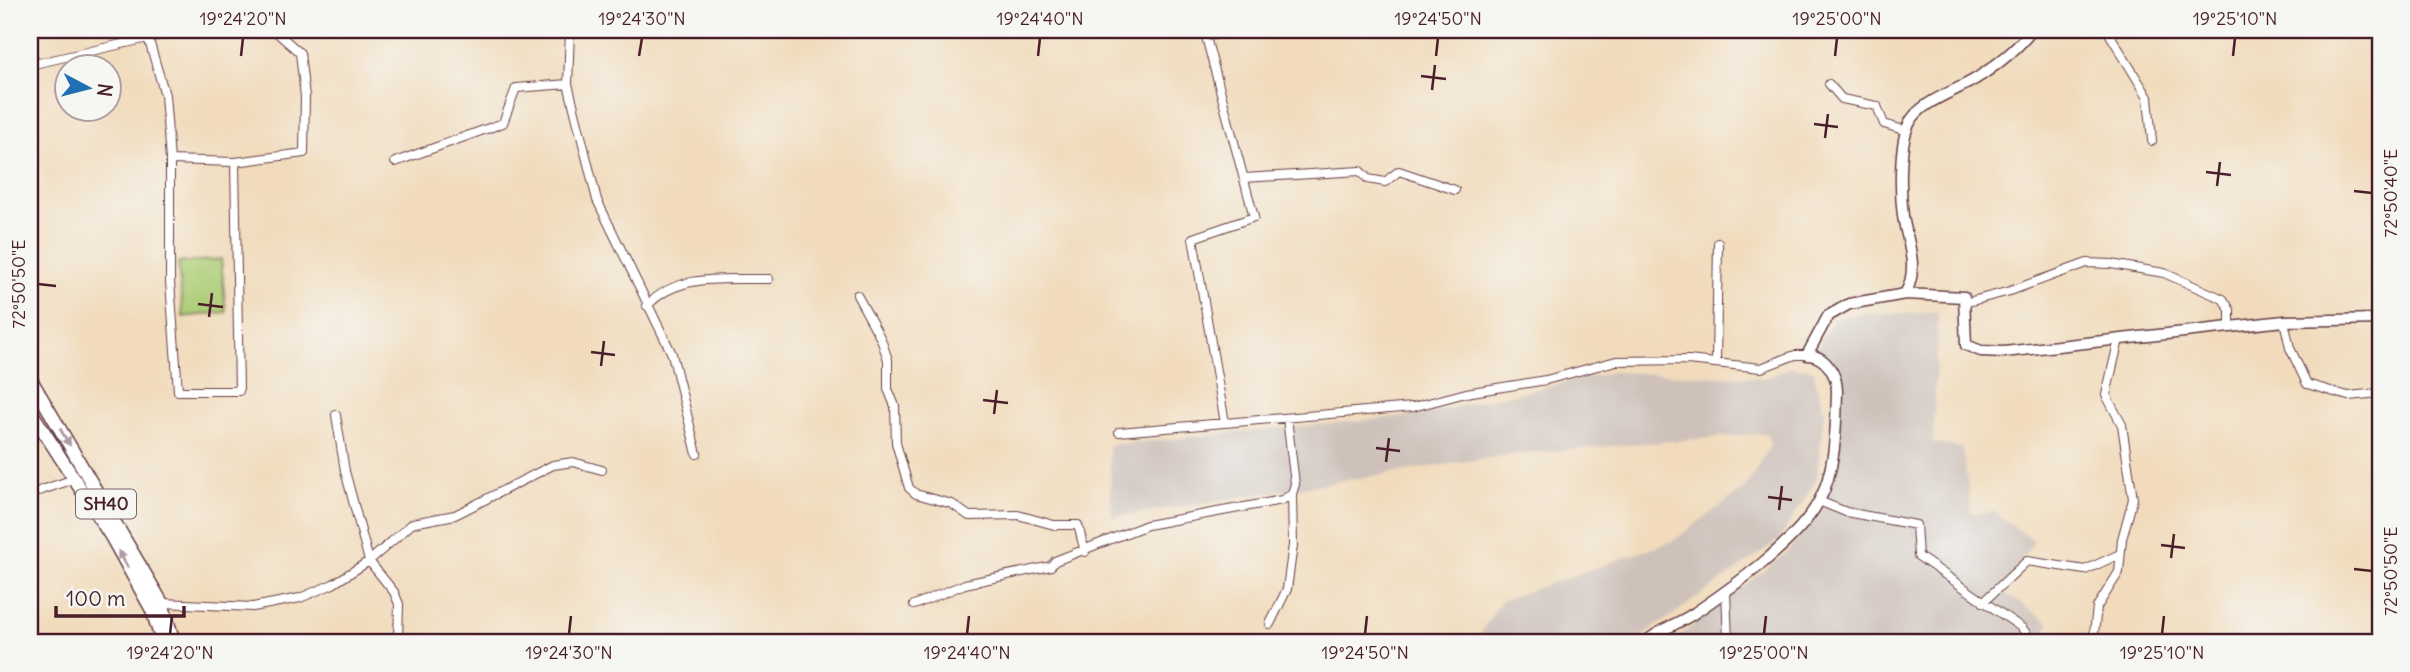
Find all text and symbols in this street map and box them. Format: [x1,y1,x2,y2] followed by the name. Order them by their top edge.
[199,7,287,30] text: 19°24'20"N
[598,7,686,30] text: 19°24'30"N
[996,7,1084,30] text: 19°24'40"N
[1394,7,1482,30] text: 19°24'50"N
[1792,7,1882,30] text: 19°25'00"N
[2193,7,2277,30] text: 19°25'10"N
[52,52,122,122] north arrow
[92,82,118,98] text: N
[2379,149,2402,237] text: 72°50'40"E
[7,239,30,329] text: 72°50'50"E
[59,427,72,446] one-way arrow
[76,490,136,518] road number: SH40
[2379,526,2402,616] text: 72°50'50"E
[117,549,129,568] one-way arrow
[56,574,184,618] scale bar
[66,585,125,612] text: 100 m
[126,641,214,664] text: 19°24'20"N
[525,641,613,664] text: 19°24'30"N
[923,641,1011,664] text: 19°24'40"N
[1321,641,1409,664] text: 19°24'50"N
[1719,641,1809,664] text: 19°25'00"N
[2120,641,2204,664] text: 19°25'10"N

